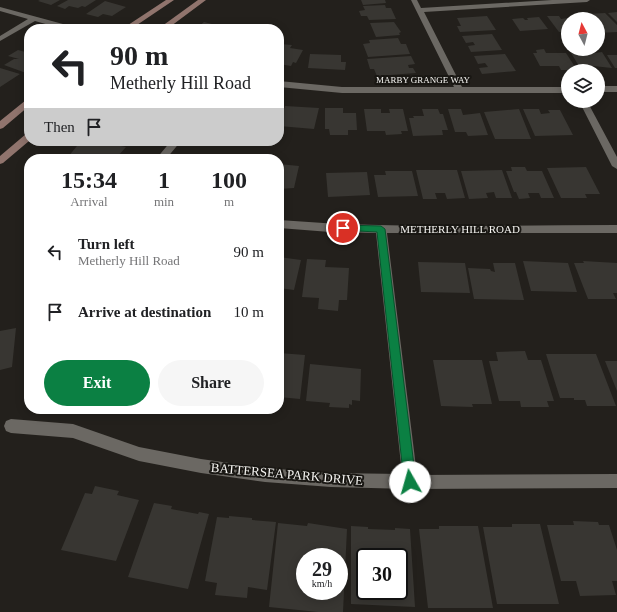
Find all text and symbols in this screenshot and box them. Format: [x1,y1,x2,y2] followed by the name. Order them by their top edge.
[561,12,605,56] north arrow
[561,12,605,108] map controls
[44,40,96,92] icon: left
[110,40,168,71] text: 90 m
[561,64,605,108] button: layers
[110,73,251,93] text: Metherly Hill Road
[376,75,471,85] street label: MARBY GRANGE WAY
[83,116,105,138] icon: arrive
[44,119,75,135] text: Then
[61,167,117,193] text: 15:34
[158,167,170,193] text: 1
[211,167,247,193] text: 100
[70,194,108,209] text: Arrival
[154,194,174,209] text: min
[224,194,234,209] text: m
[326,211,360,245] pin
[332,217,354,239] icon: arrive
[400,223,520,235] street label: METHERLY HILL ROAD
[78,236,135,252] text: Turn left
[44,241,66,263] icon: left
[234,244,264,260] text: 90 m
[78,253,180,268] text: Metherly Hill Road
[44,301,66,323] icon: arrive
[78,304,211,320] text: Arrive at destination
[234,304,264,320] text: 10 m
[44,360,150,406] button: Exit
[158,360,264,406] button: Share
[210,460,364,488] street label: BATTERSEA PARK DRIVE
[389,461,431,503] position arrow
[356,548,408,600] speed limit sign: 30
[312,558,332,580] text: 29
[312,578,332,589] text: km/h

